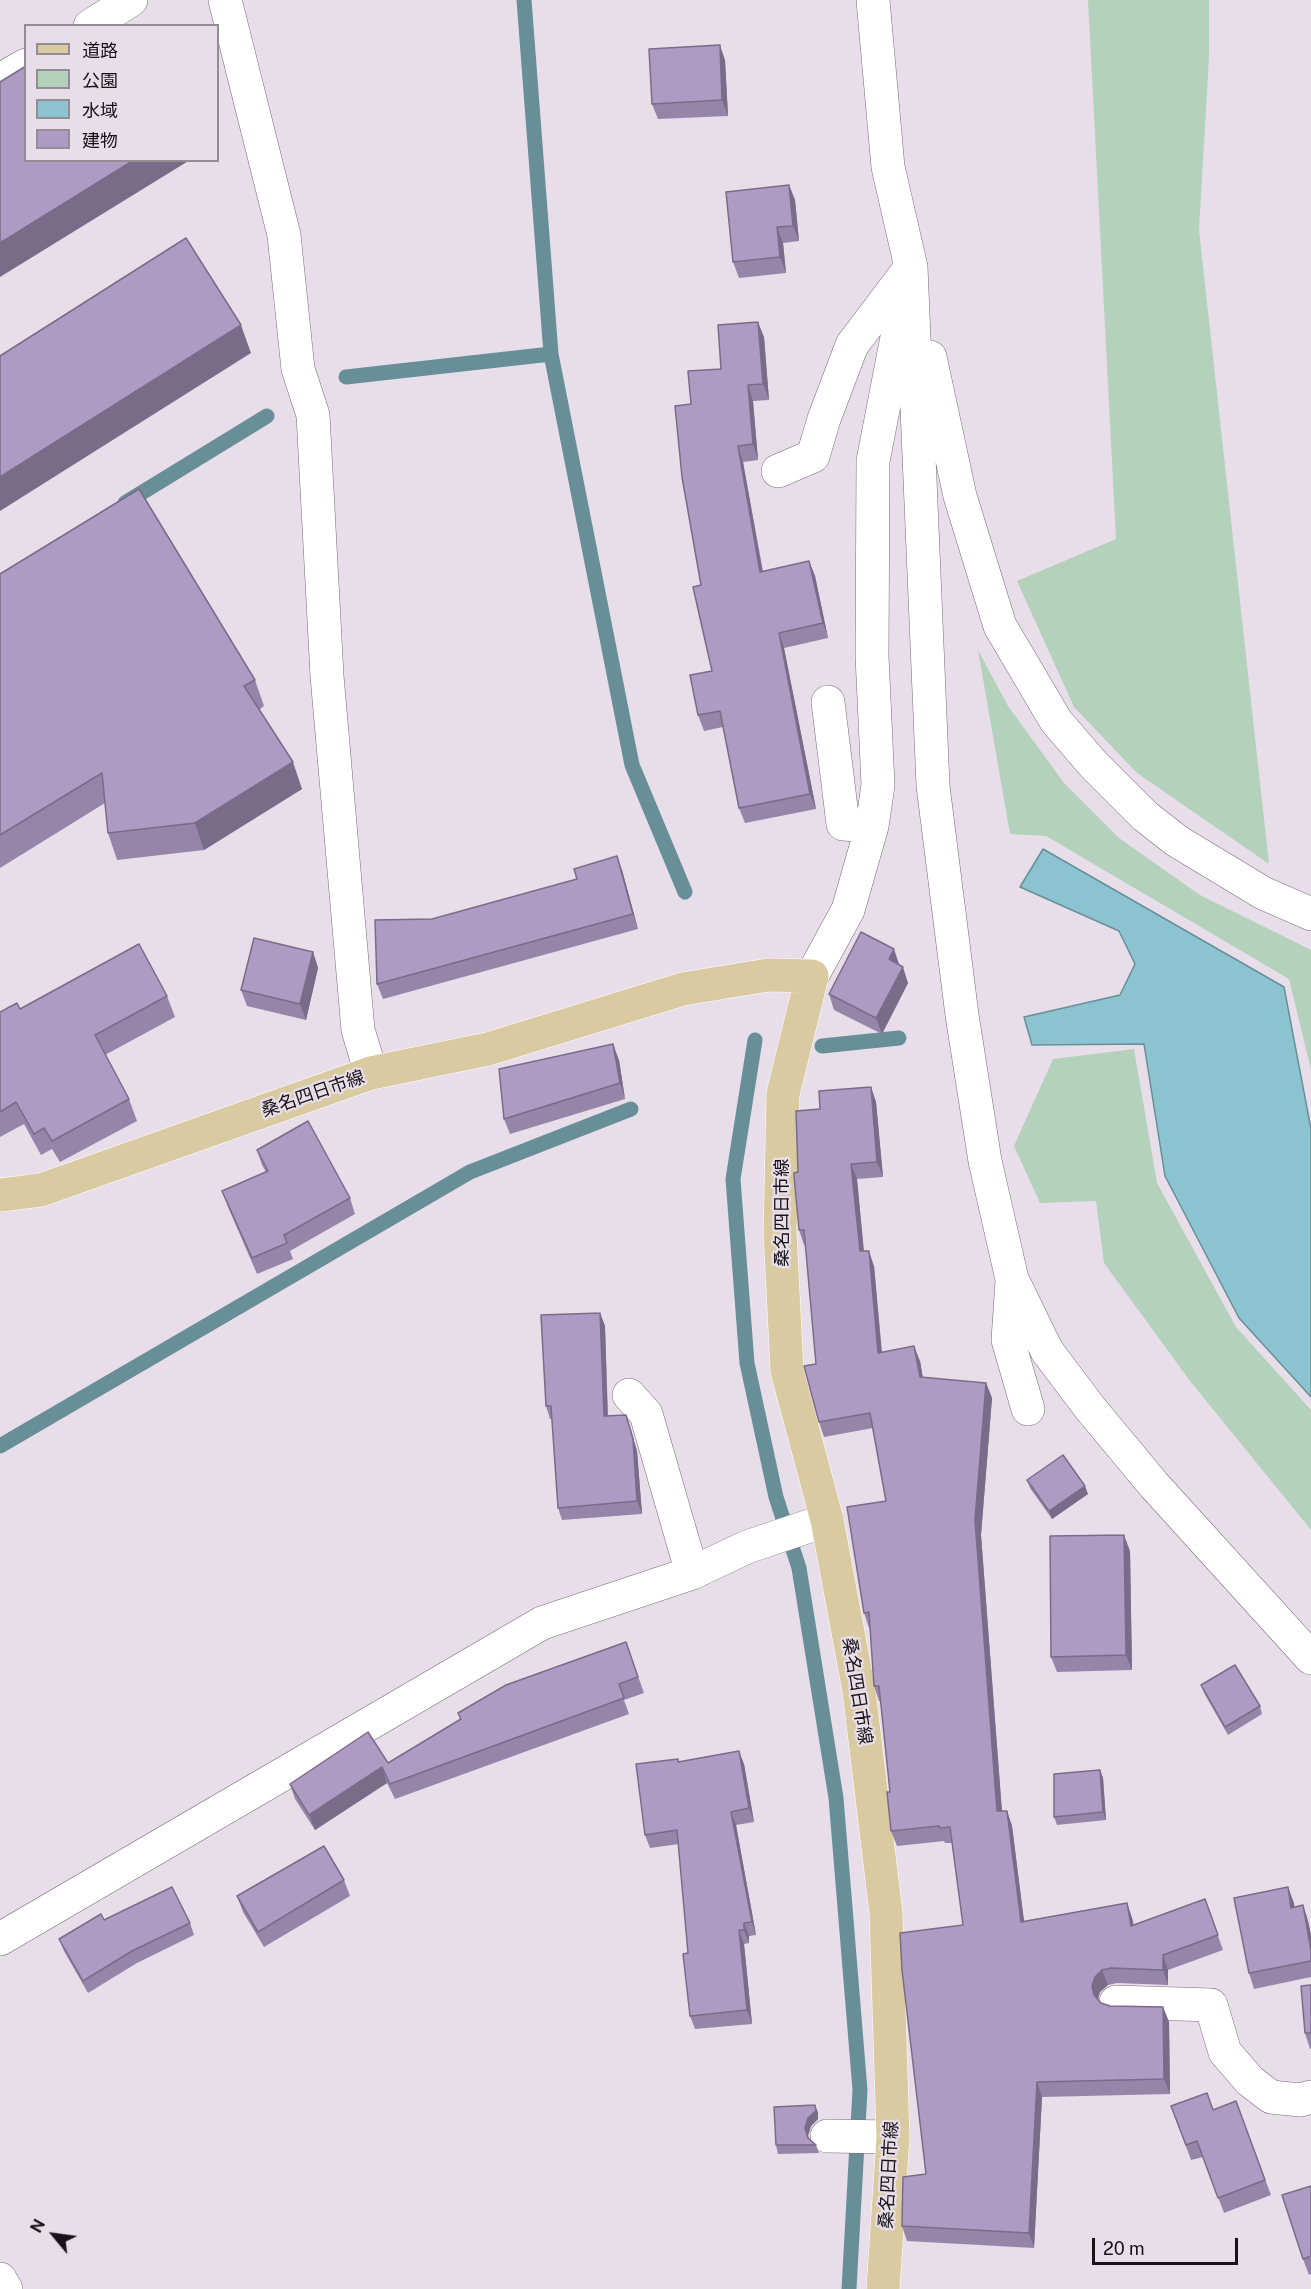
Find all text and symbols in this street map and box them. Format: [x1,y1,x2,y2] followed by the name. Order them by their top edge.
[24,24,219,162] legend
[82,40,118,61] text: 道路
[82,70,118,91] text: 公園
[82,100,118,121] text: 水域
[82,130,118,151] text: 建物
[258,1066,368,1122] street label: 桑名四日市線
[771,1159,793,1267] street label: 桑名四日市線
[838,1636,876,1746] street label: 桑名四日市線
[875,2121,903,2229] street label: 桑名四日市線
[24,2205,84,2265] north arrow
[26,2216,49,2236] text: N
[1095,2226,1240,2264] scale bar
[1103,2238,1145,2259] text: 20 m

